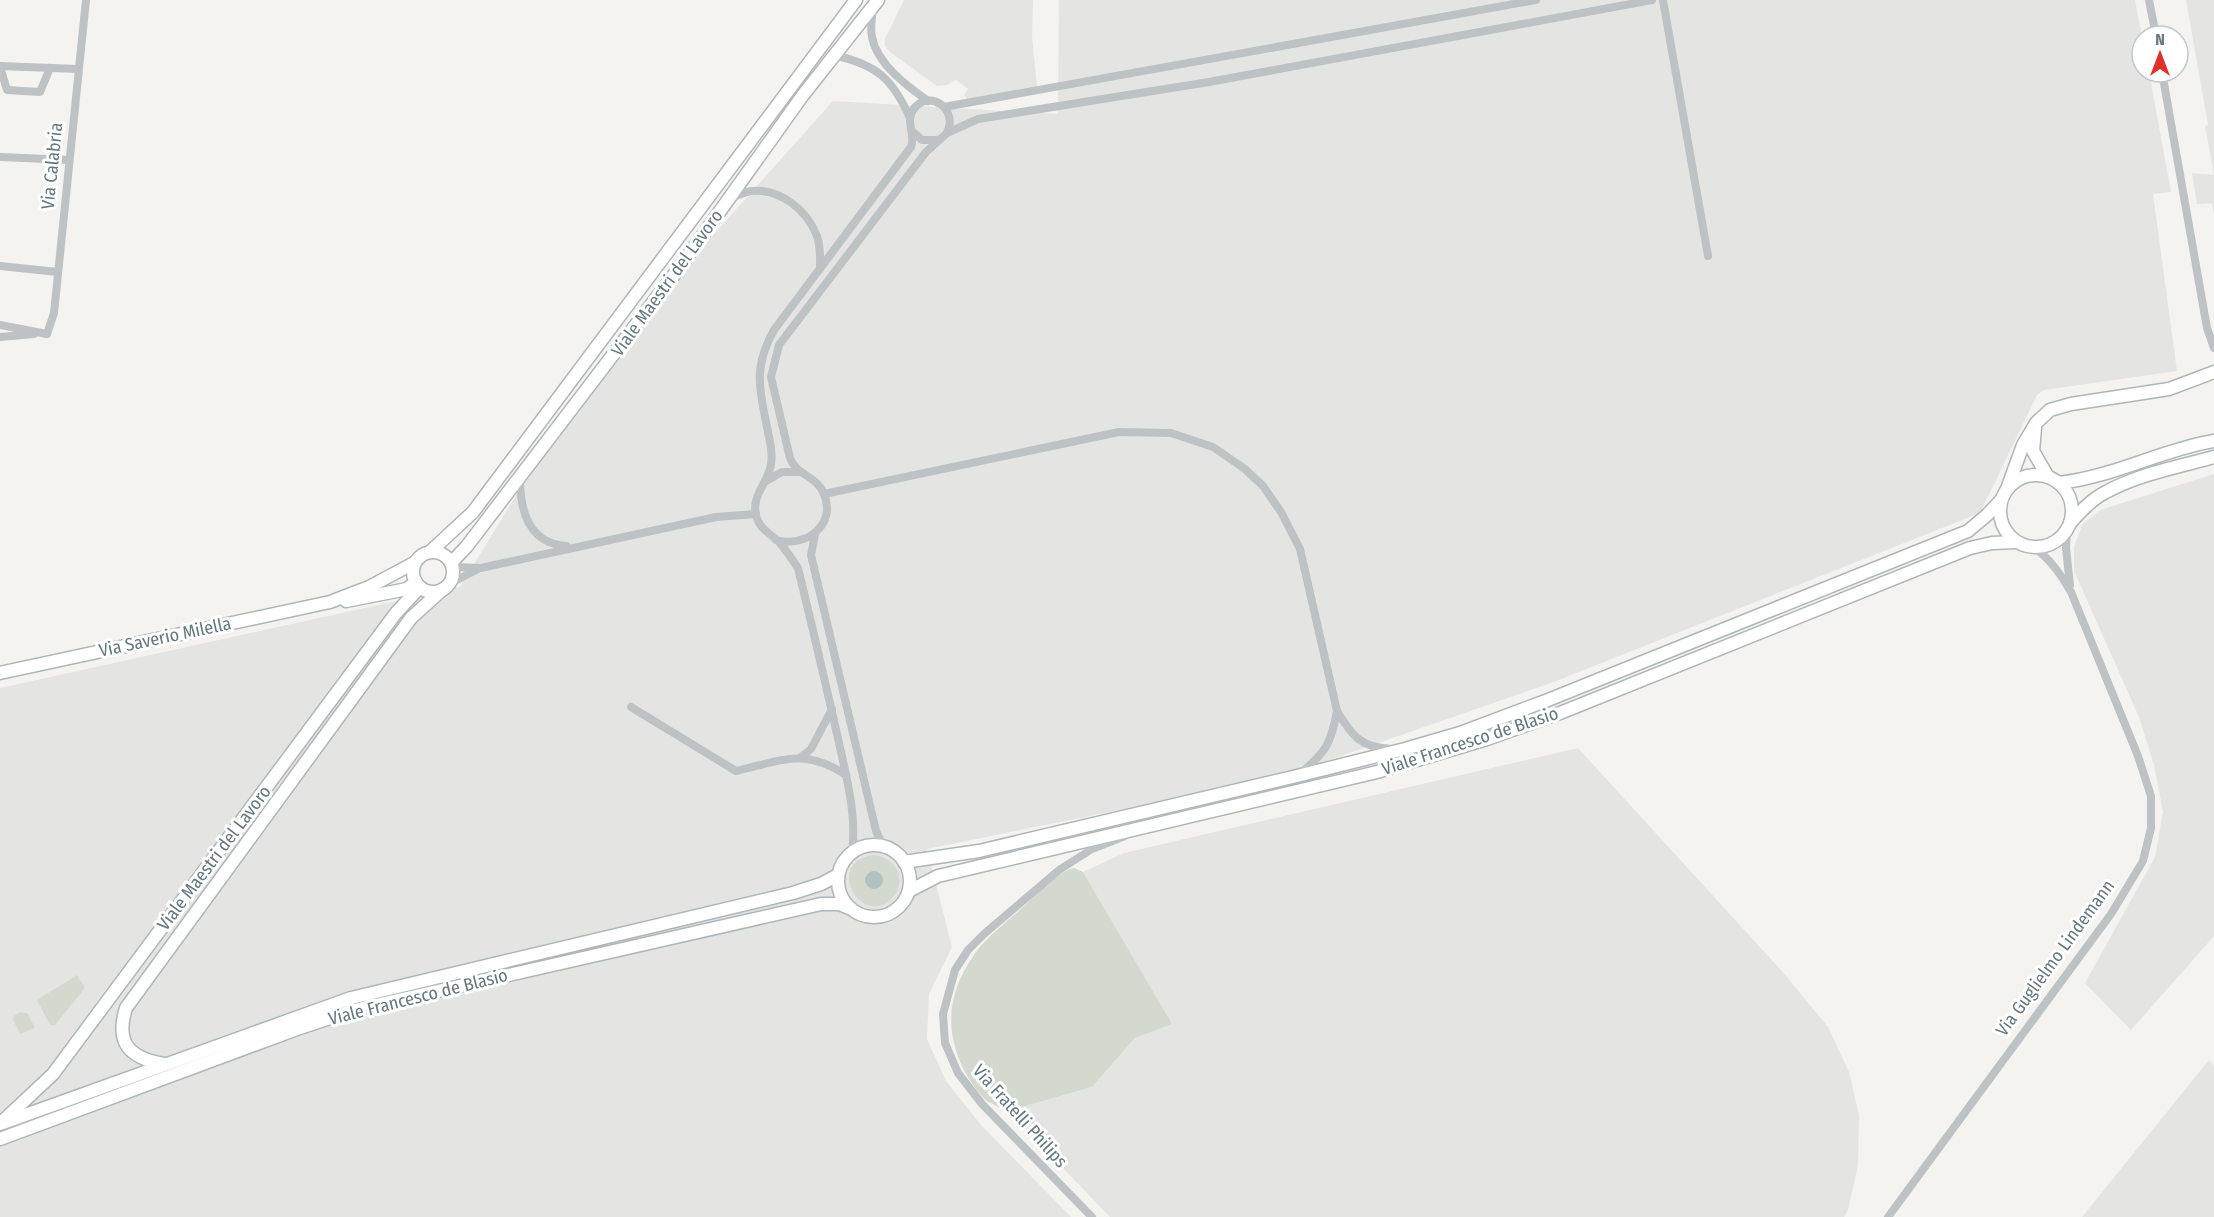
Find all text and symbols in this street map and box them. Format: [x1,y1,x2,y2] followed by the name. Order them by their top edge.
[2130,24,2190,84] north arrow
[2155,30,2165,49] text: N
[37,121,68,210] street label: Via Calabria
[606,205,728,361] street label: Viale Maestri del Lavoro
[97,612,233,662] street label: Via Saverio Milella
[1379,702,1561,780] street label: Viale Francesco de Blasio
[152,781,276,935] street label: Viale Maestri del Lavoro
[1991,876,2119,1040] street label: Via Guglielmo Lindemann
[326,964,510,1030] street label: Viale Francesco de Blasio
[968,1060,1072,1172] street label: Via Fratelli Philips

